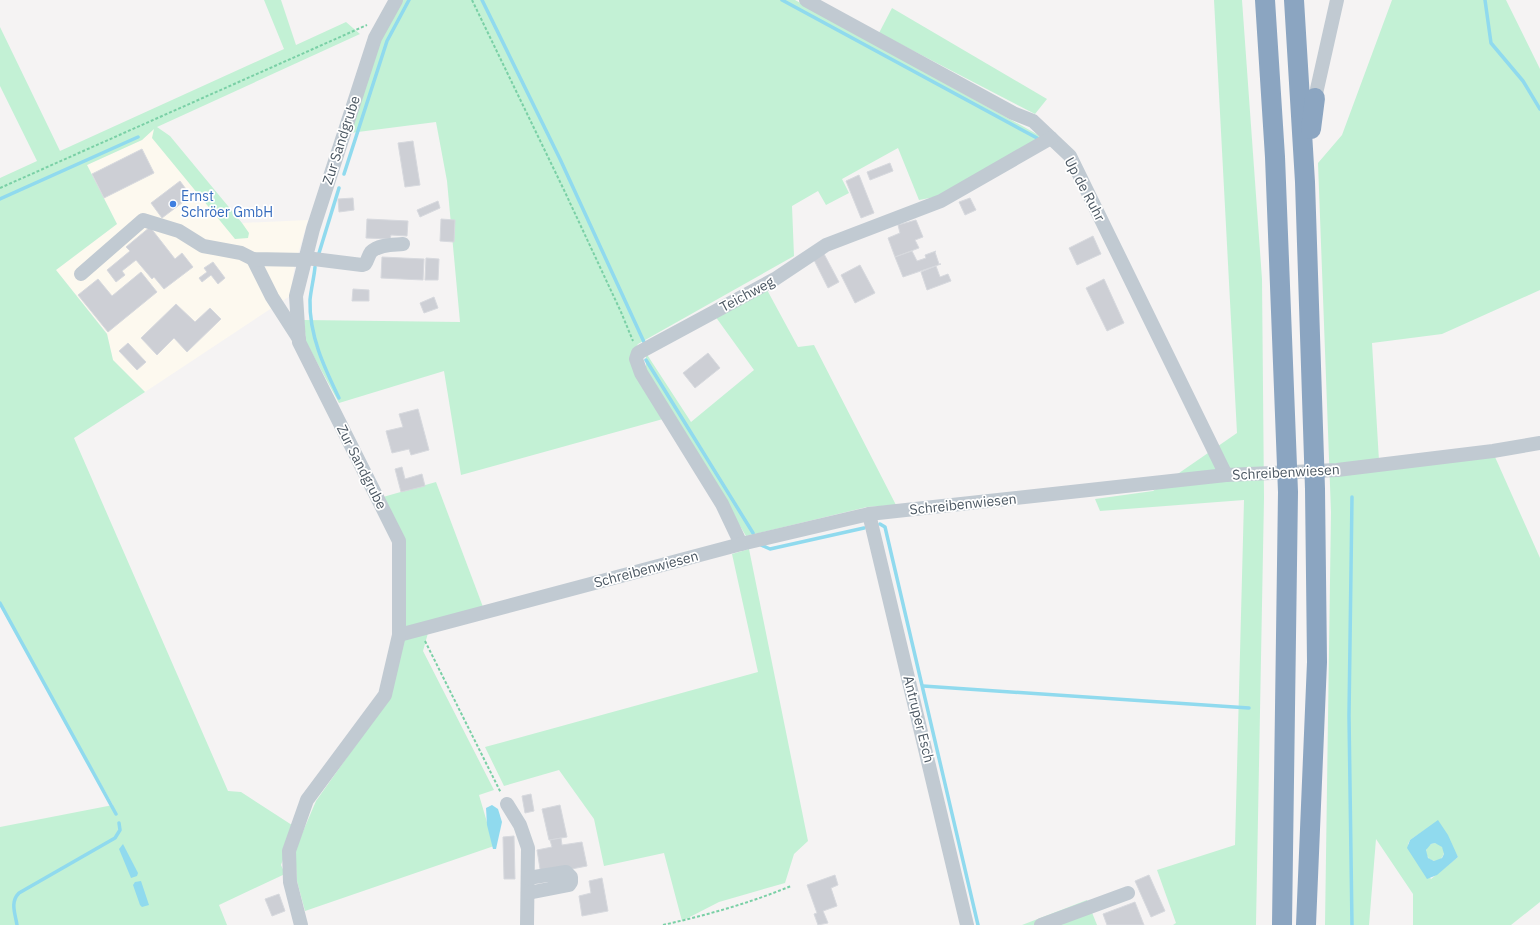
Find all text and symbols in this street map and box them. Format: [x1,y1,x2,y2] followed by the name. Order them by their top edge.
[318,93,364,187] street label: Zur Sandgrube
[1061,154,1109,224] street label: Up de Ruhr
[181,187,273,221] place label: Ernst Schröer GmbH
[168,199,178,209] marker: Ernst Schröer GmbH
[717,272,778,316] street label: Teichweg
[333,422,391,513] street label: Zur Sandgrube
[1232,460,1340,484] street label: Schreibenwiesen
[909,489,1017,519] street label: Schreibenwiesen
[592,546,700,592] street label: Schreibenwiesen
[899,674,939,764] street label: Antruper Esch

